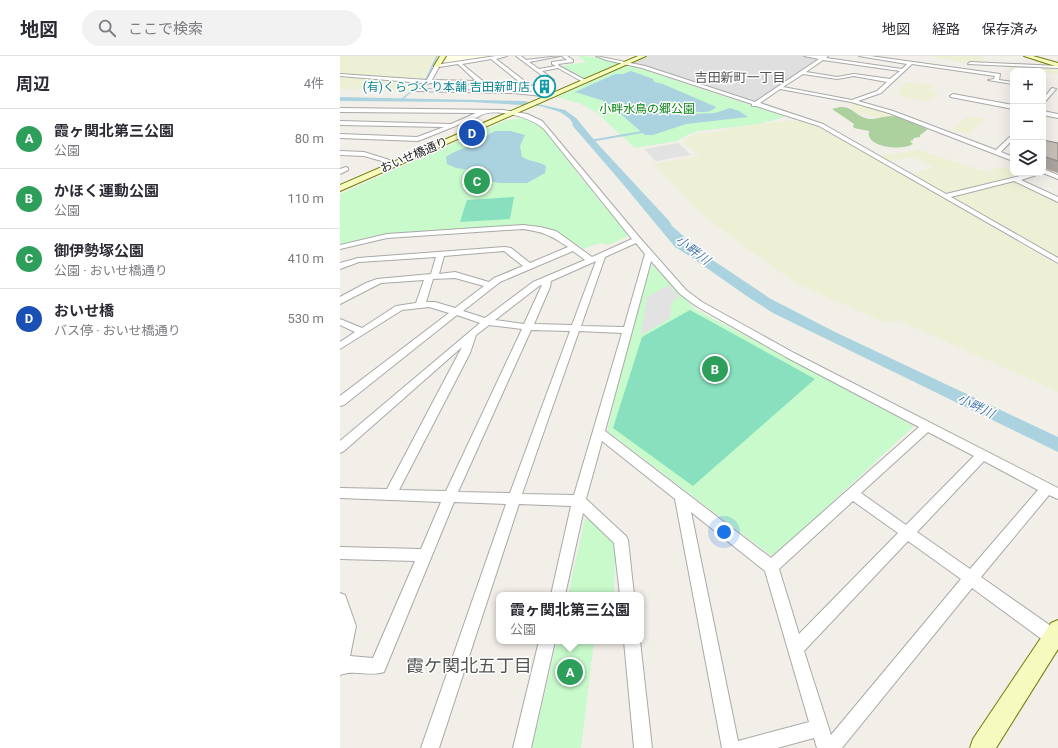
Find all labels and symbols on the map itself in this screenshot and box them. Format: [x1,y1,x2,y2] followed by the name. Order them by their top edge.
[694,70,786,85] district label: 吉田新町一丁目
[532,74,558,100] building icon: (有)くらづくり本舗 吉田新町店
[363,80,530,94] place label: (有)くらづくり本舗 吉田新町店
[599,102,695,116] park label: 小畔水鳥の郷公園
[459,118,485,148] pin: D
[378,134,450,176] street label: おいせ橋通り
[464,166,490,196] pin: C
[673,232,715,269] water label: 小畔川
[702,354,728,384] pin: B
[955,391,999,422] water label: 小畔川
[714,522,734,542] your location
[406,655,532,676] district label: 霞ケ関北五丁目
[557,657,583,687] pin: A

